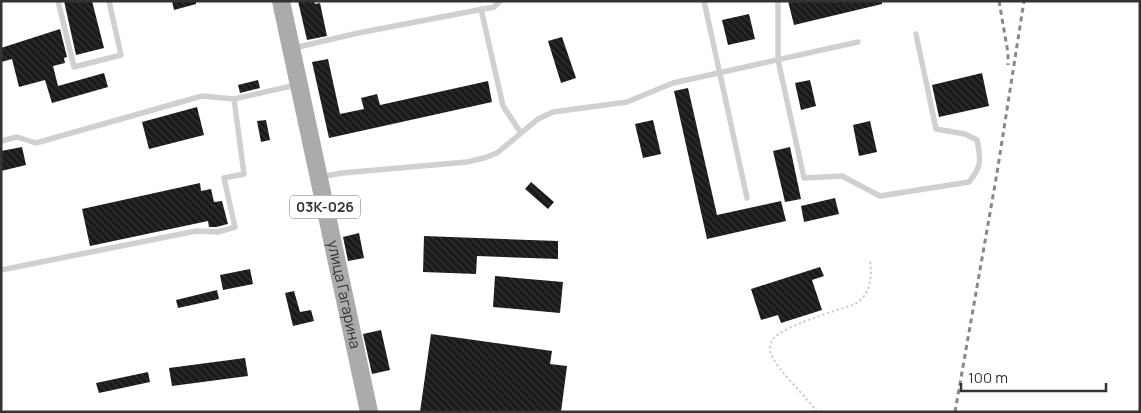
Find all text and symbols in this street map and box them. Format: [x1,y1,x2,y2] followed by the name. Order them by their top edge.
[290,196,360,218] road number: 03К-026
[322,238,366,350] street label: улица Гагарина
[961,360,1106,392] scale bar
[968,367,1008,388] text: 100 m

